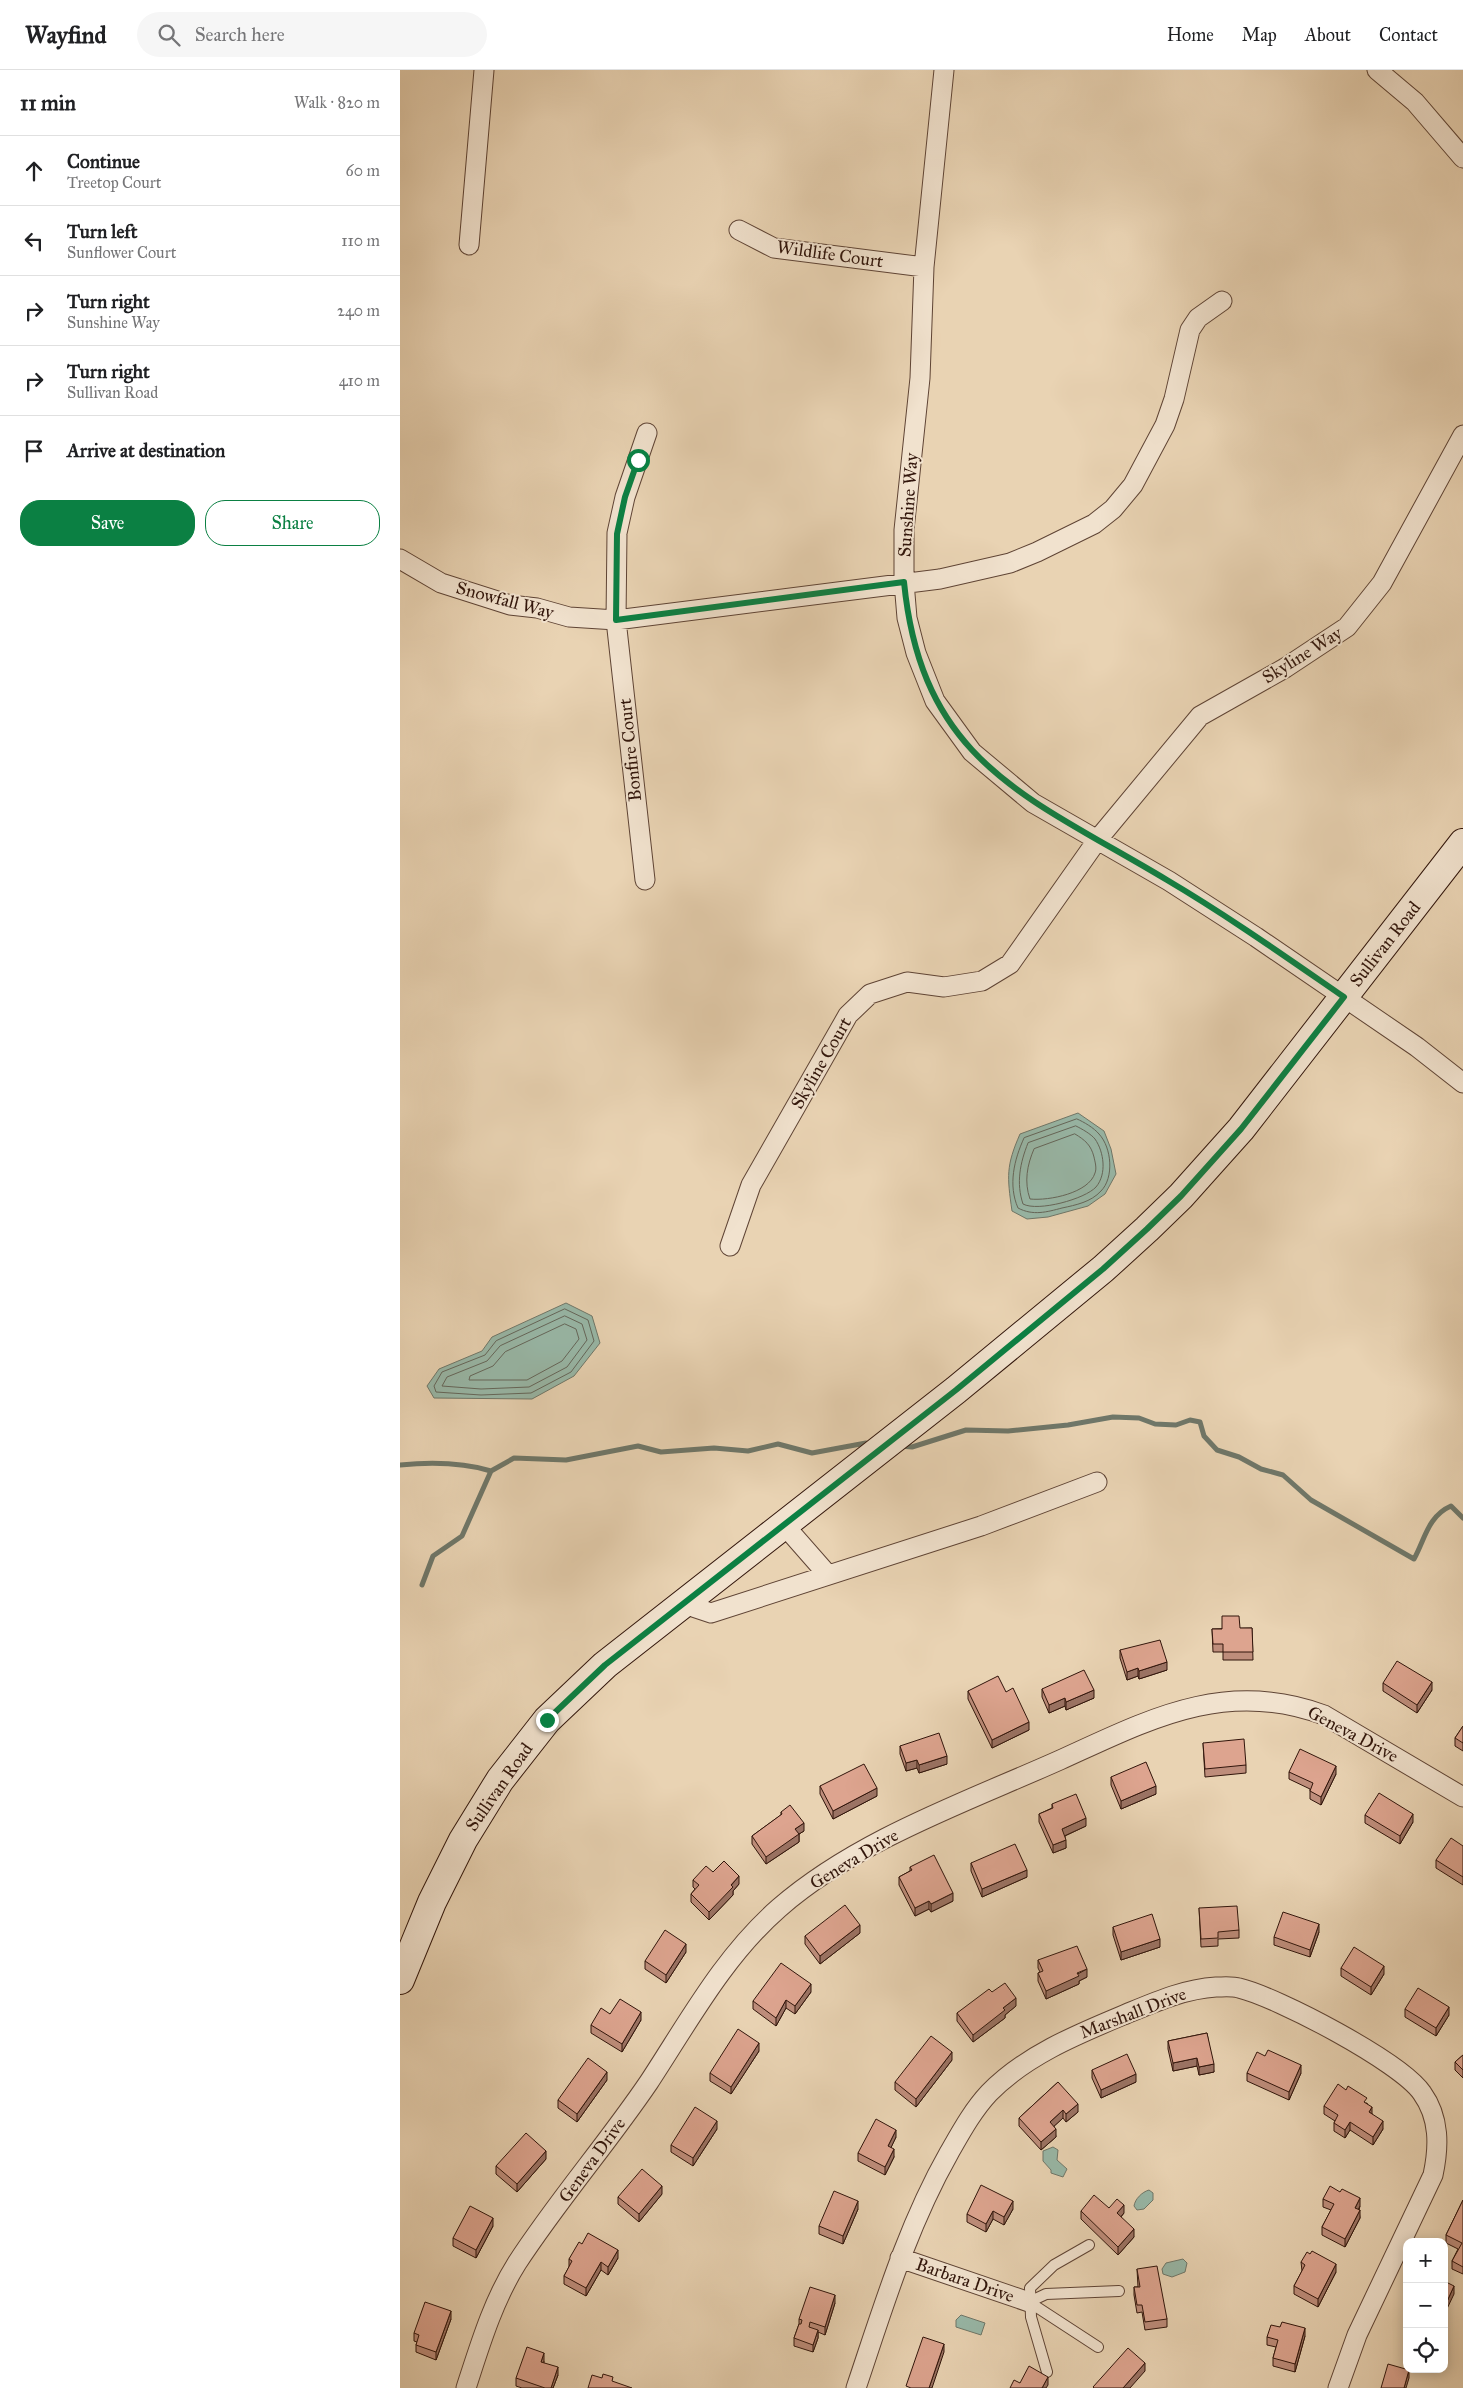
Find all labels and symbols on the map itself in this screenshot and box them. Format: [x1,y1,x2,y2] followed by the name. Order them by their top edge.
[775,236,885,272] street label: Wildlife Court
[627,449,650,472] route start
[893,452,923,558] street label: Sunshine Way
[454,576,557,624] street label: Snowfall Way
[1258,622,1346,688] street label: Skyline Way
[614,697,646,803] street label: Bonfire Court
[1345,897,1425,991] street label: Sullivan Road
[786,1013,856,1113] street label: Skyline Court
[1304,1701,1402,1767] street label: Geneva Drive
[536,1709,559,1732] route end
[461,1739,537,1835] street label: Sullivan Road
[806,1824,902,1894] street label: Geneva Drive
[1077,1983,1189,2043] street label: Marshall Drive
[554,2113,630,2207] street label: Geneva Drive
[913,2253,1017,2307] street label: Barbara Drive

